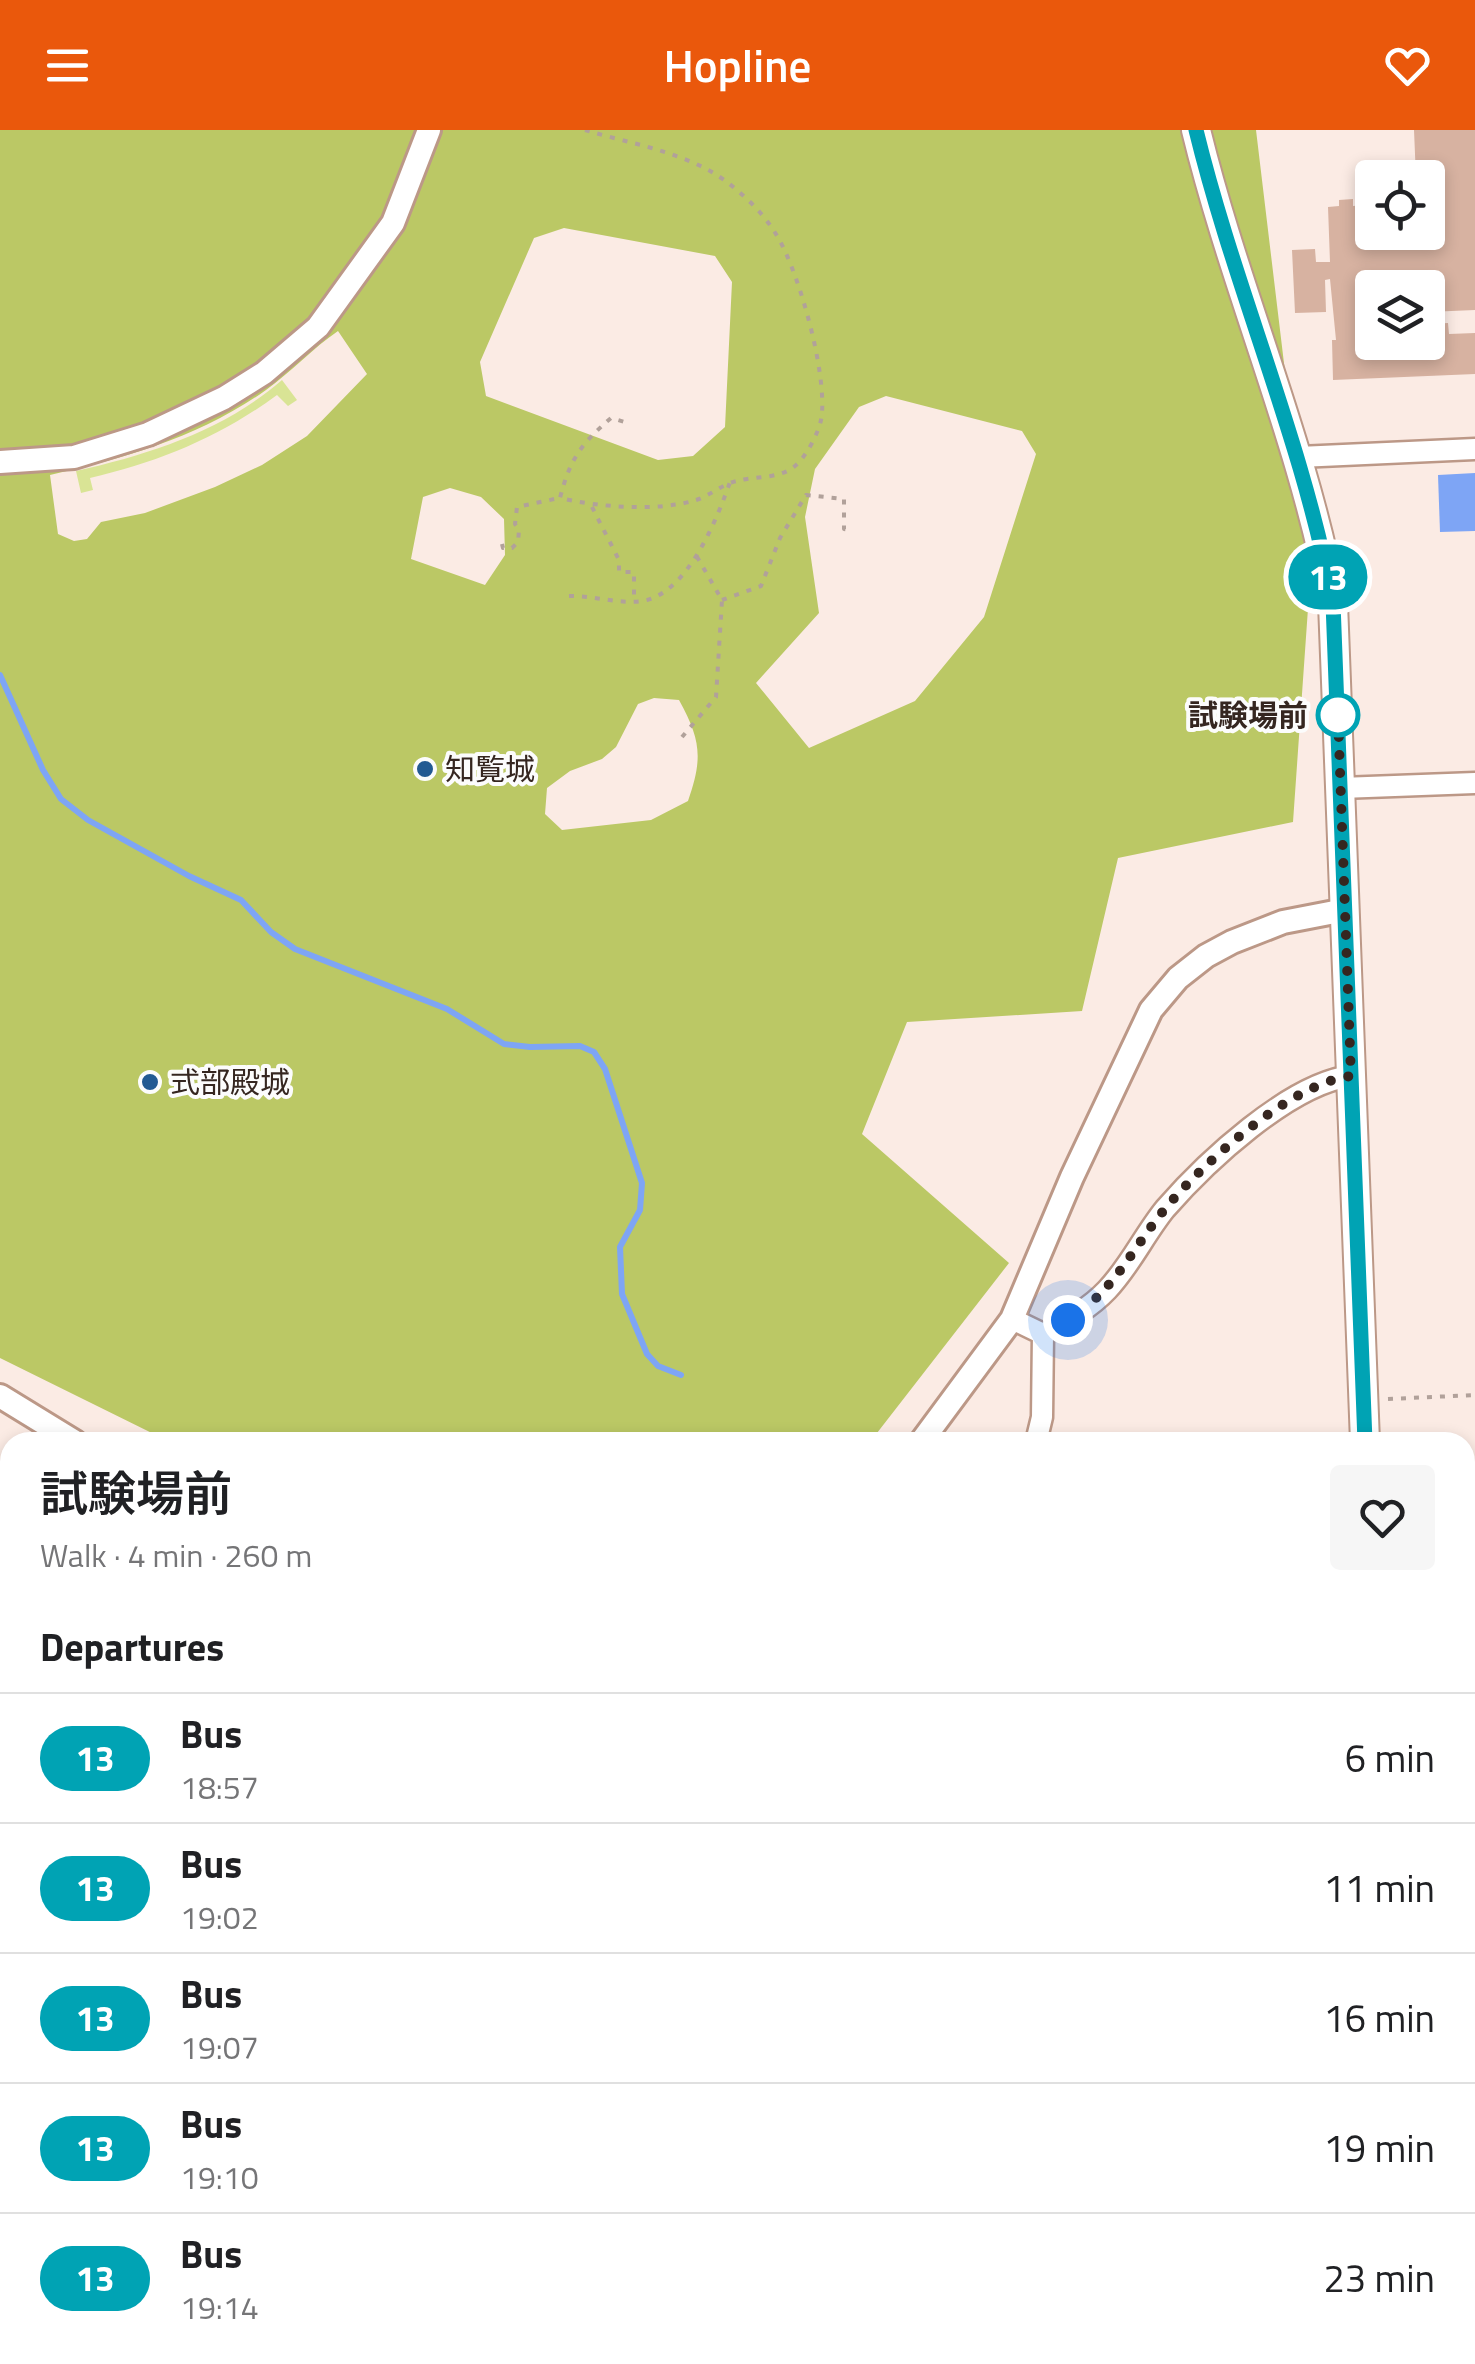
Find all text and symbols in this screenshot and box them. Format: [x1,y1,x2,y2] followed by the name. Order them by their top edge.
[664,31,811,99] text: Hopline
[40,38,95,93] icon: menu
[1380,38,1435,93] icon: heart
[1355,160,1445,360] map controls
[1355,160,1445,250] button: locate
[1355,270,1445,360] button: layers
[1283,544,1373,610] line badge: 13
[1308,550,1348,604] text: 13
[1188,692,1308,738] place label: 試験場前
[1317,694,1359,736] marker: 試験場前
[445,746,535,792] place label: 知覧城
[414,758,436,780] marker: 知覧城
[170,1059,290,1105] place label: 式部殿城
[139,1071,161,1093] marker: 式部殿城
[1043,1295,1093,1345] your location
[40,1457,232,1530] text: 試験場前
[1330,1465,1435,1570] button: heart
[40,1531,312,1579] text: Walk · 4 min · 260 m
[40,1618,224,1676] text: Departures
[180,1705,242,1763] text: Bus
[1345,1729,1435,1787] text: 6 min
[75,1731,115,1785] text: 13
[180,1763,259,1811] text: 18:57
[180,1835,242,1893] text: Bus
[1324,1859,1435,1917] text: 11 min
[75,1861,115,1915] text: 13
[180,1893,259,1941] text: 19:02
[180,1965,242,2023] text: Bus
[1324,1989,1435,2047] text: 16 min
[75,1991,115,2045] text: 13
[180,2023,259,2071] text: 19:07
[180,2095,242,2153] text: Bus
[1324,2119,1435,2177] text: 19 min
[75,2121,115,2175] text: 13
[180,2153,259,2201] text: 19:10
[180,2225,242,2283] text: Bus
[1324,2249,1435,2307] text: 23 min
[75,2251,115,2305] text: 13
[180,2283,259,2331] text: 19:14

